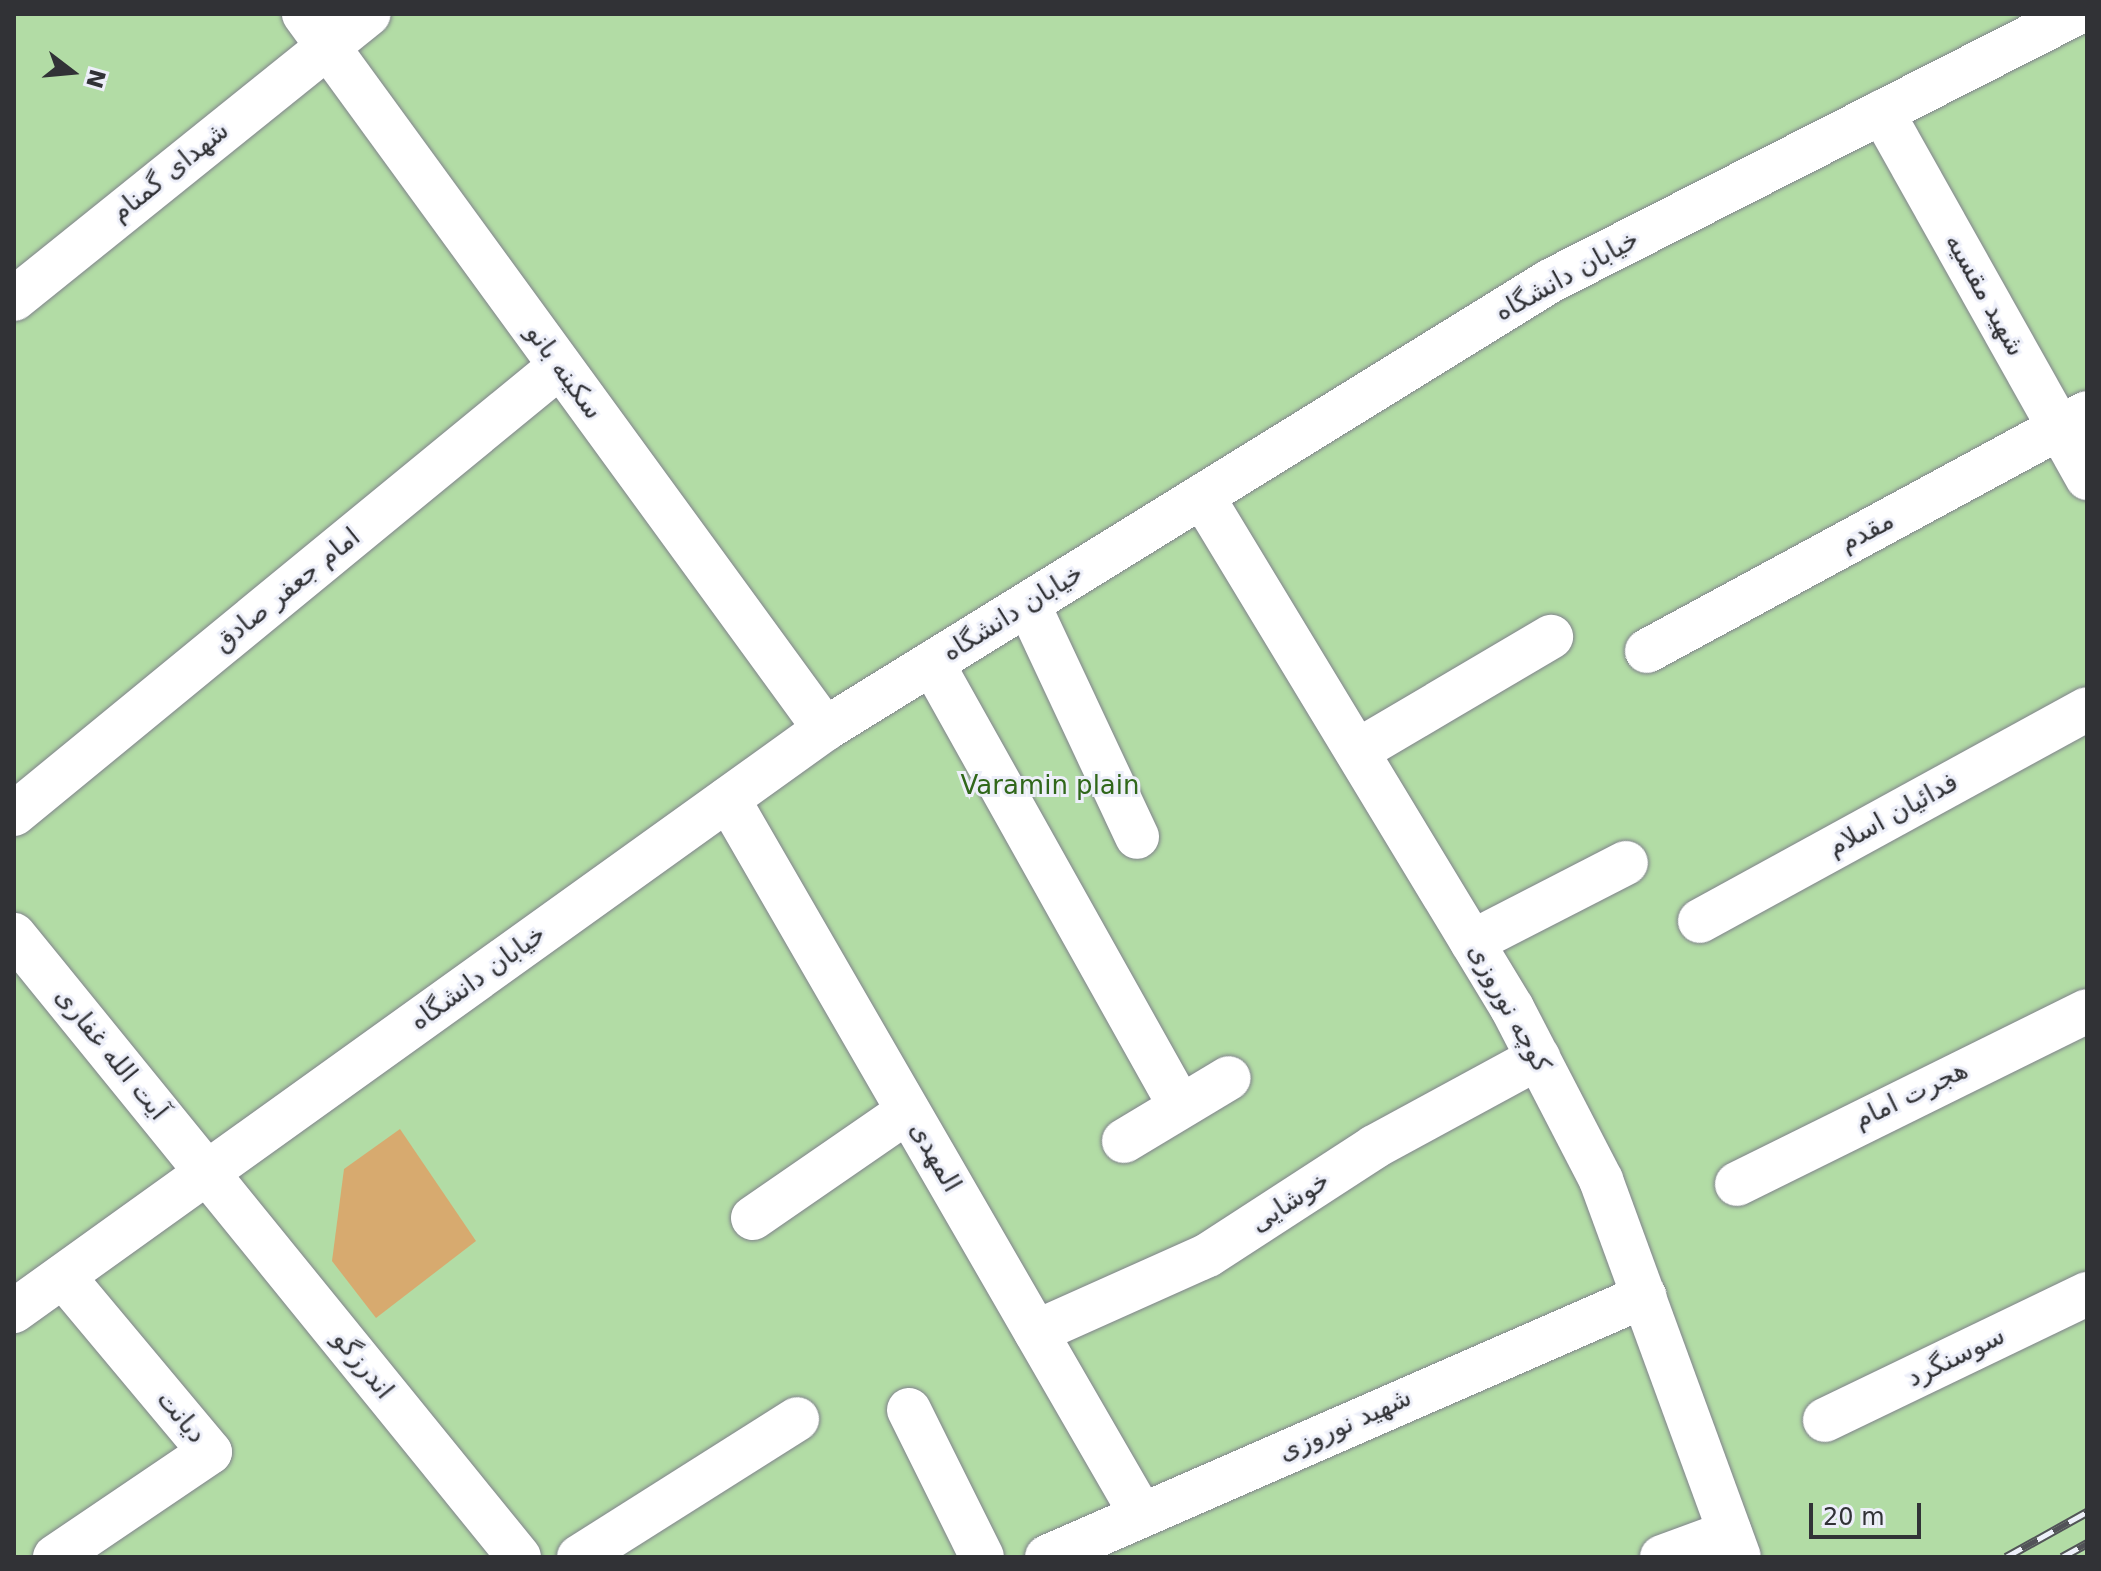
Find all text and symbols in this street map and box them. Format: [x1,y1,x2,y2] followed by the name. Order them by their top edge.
[32,32,112,112] north arrow
[81,66,110,91] text: N
[105,115,235,229] street label: شهدای گمنام
[1490,224,1644,328] street label: خیابان دانشگاه
[1938,228,2032,362] street label: شهید مقسیه
[519,318,609,426] street label: سکینه بانو
[1835,505,1899,559] street label: مقدم
[207,521,367,659] street label: امام جعفر صادق
[937,558,1089,668] street label: خیابان دانشگاه
[1822,766,1964,864] street label: فدائیان اسلام
[961,770,1139,802] park label: Varamin plain
[404,919,552,1037] street label: خیابان دانشگاه
[1461,938,1557,1078] street label: کوچه نوروزی
[48,981,174,1127] street label: آیت الله غفاری
[1849,1054,1973,1136] street label: هجرت امام
[902,1116,968,1198] street label: المهدی
[1245,1165,1335,1239] street label: خوشایی
[1902,1320,2010,1394] street label: سوسنگرد
[326,1324,400,1406] street label: اندرزگو
[1274,1382,1416,1468] street label: شهید نوروزی
[150,1384,212,1450] street label: دیانت
[1813,1487,1925,1537] scale bar
[1823,1503,1885,1531] text: 20 m

